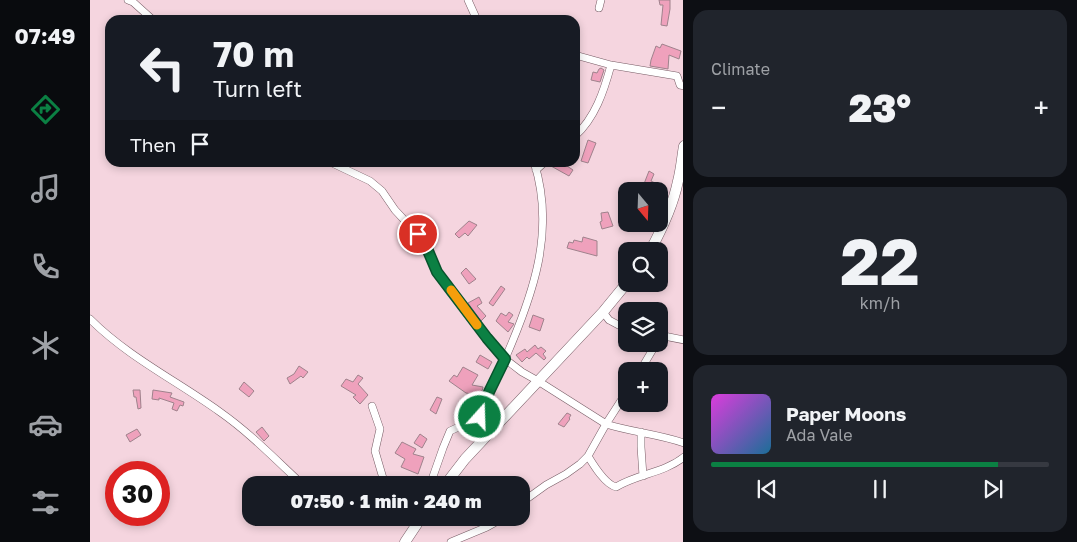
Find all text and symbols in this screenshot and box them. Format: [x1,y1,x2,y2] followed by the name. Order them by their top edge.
[14,22,76,49] text: 07:49
[213,33,294,75] text: 70 m
[130,35,195,100] icon: left
[711,59,770,79] text: Climate
[213,75,302,102] text: Turn left
[849,85,911,130] text: 23°
[711,91,726,124] text: −
[1034,91,1049,124] text: +
[28,92,63,127] icon: directions
[186,130,214,158] icon: arrive
[130,133,176,156] text: Then
[28,171,63,206] icon: music
[618,182,668,232] north arrow
[618,182,668,412] map controls
[397,213,439,255] pin
[404,220,432,248] icon: arrive
[840,221,920,299] text: 22
[618,242,668,292] button: search
[28,249,63,284] icon: phone
[860,293,900,313] text: km/h
[618,302,668,352] button: layers
[28,328,63,363] icon: climate
[618,362,668,412] button: +
[453,390,505,442] position arrow
[786,402,906,425] text: Paper Moons
[28,407,63,442] icon: car
[786,425,852,445] text: Ada Vale
[105,461,170,526] speed limit sign: 30
[753,475,781,503] icon: previous
[866,475,894,503] icon: pause
[979,475,1007,503] icon: next
[28,485,63,520] icon: filters
[290,489,482,512] text: 07:50 · 1 min · 240 m

